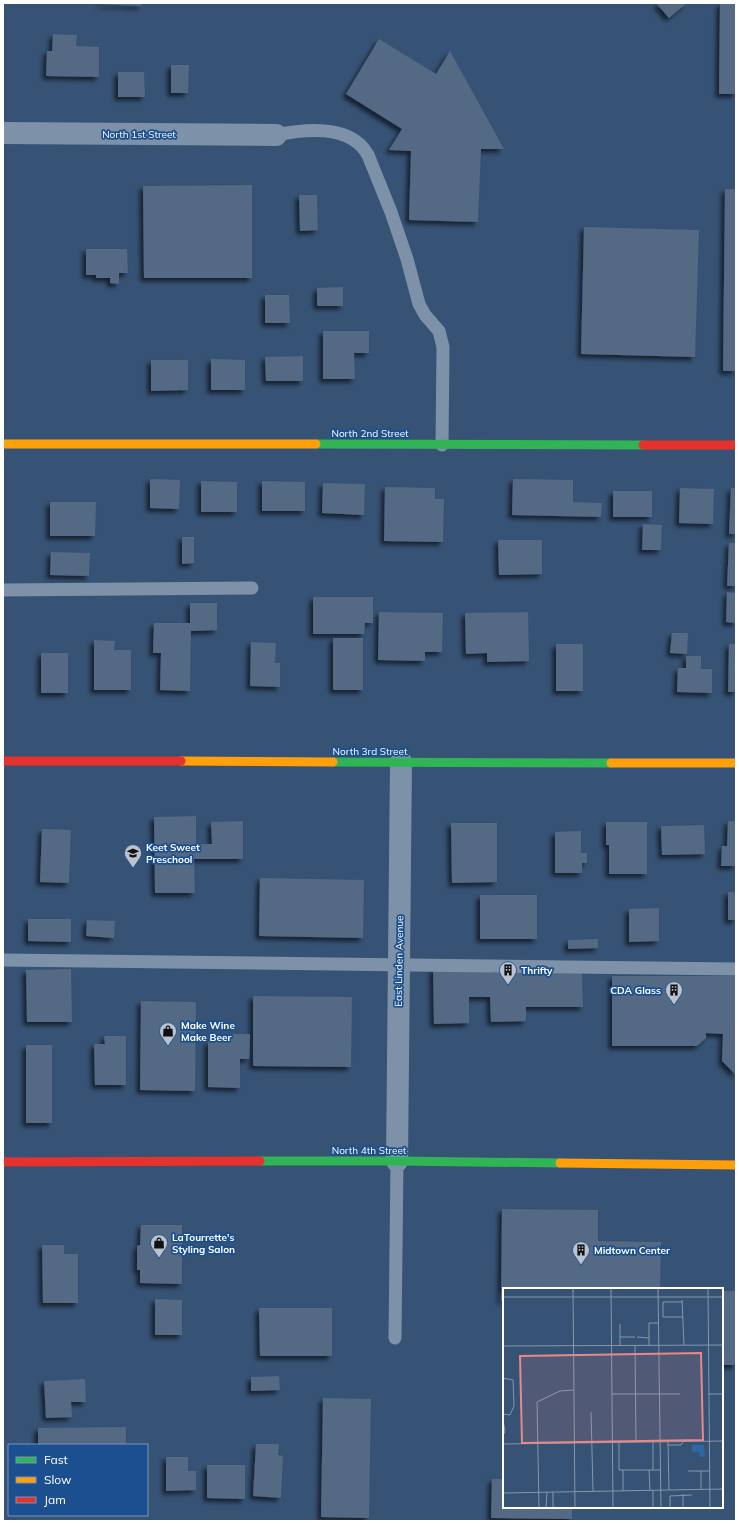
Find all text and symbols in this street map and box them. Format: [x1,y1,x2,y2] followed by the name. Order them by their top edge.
[102,128,176,141] street label: North 1st Street
[331,427,409,440] street label: North 2nd Street
[333,745,408,758] street label: North 3rd Street
[146,841,200,866] place label: Keet Sweet Preschool
[123,843,143,868] school or university icon: Keet Sweet Preschool
[392,915,406,1007] street label: East Linden Avenue
[498,960,518,985] building icon: Thrifty
[521,964,553,977] place label: Thrifty
[664,980,684,1005] building icon: CDA Glass
[610,984,661,997] place label: CDA Glass
[181,1019,235,1044] place label: Make Wine Make Beer
[158,1021,178,1046] shop icon: Make Wine Make Beer
[332,1144,407,1157] street label: North 4th Street
[172,1231,235,1256] place label: LaTourrette's Styling Salon
[149,1233,169,1258] shop icon: LaTourrette's Styling Salon
[571,1240,591,1265] building icon: Midtown Center
[594,1244,670,1257] place label: Midtown Center
[503,1288,723,1508] inset map
[8,1444,148,1516] legend
[44,1452,68,1467] text: Fast
[44,1472,72,1487] text: Slow
[44,1492,66,1507] text: Jam

